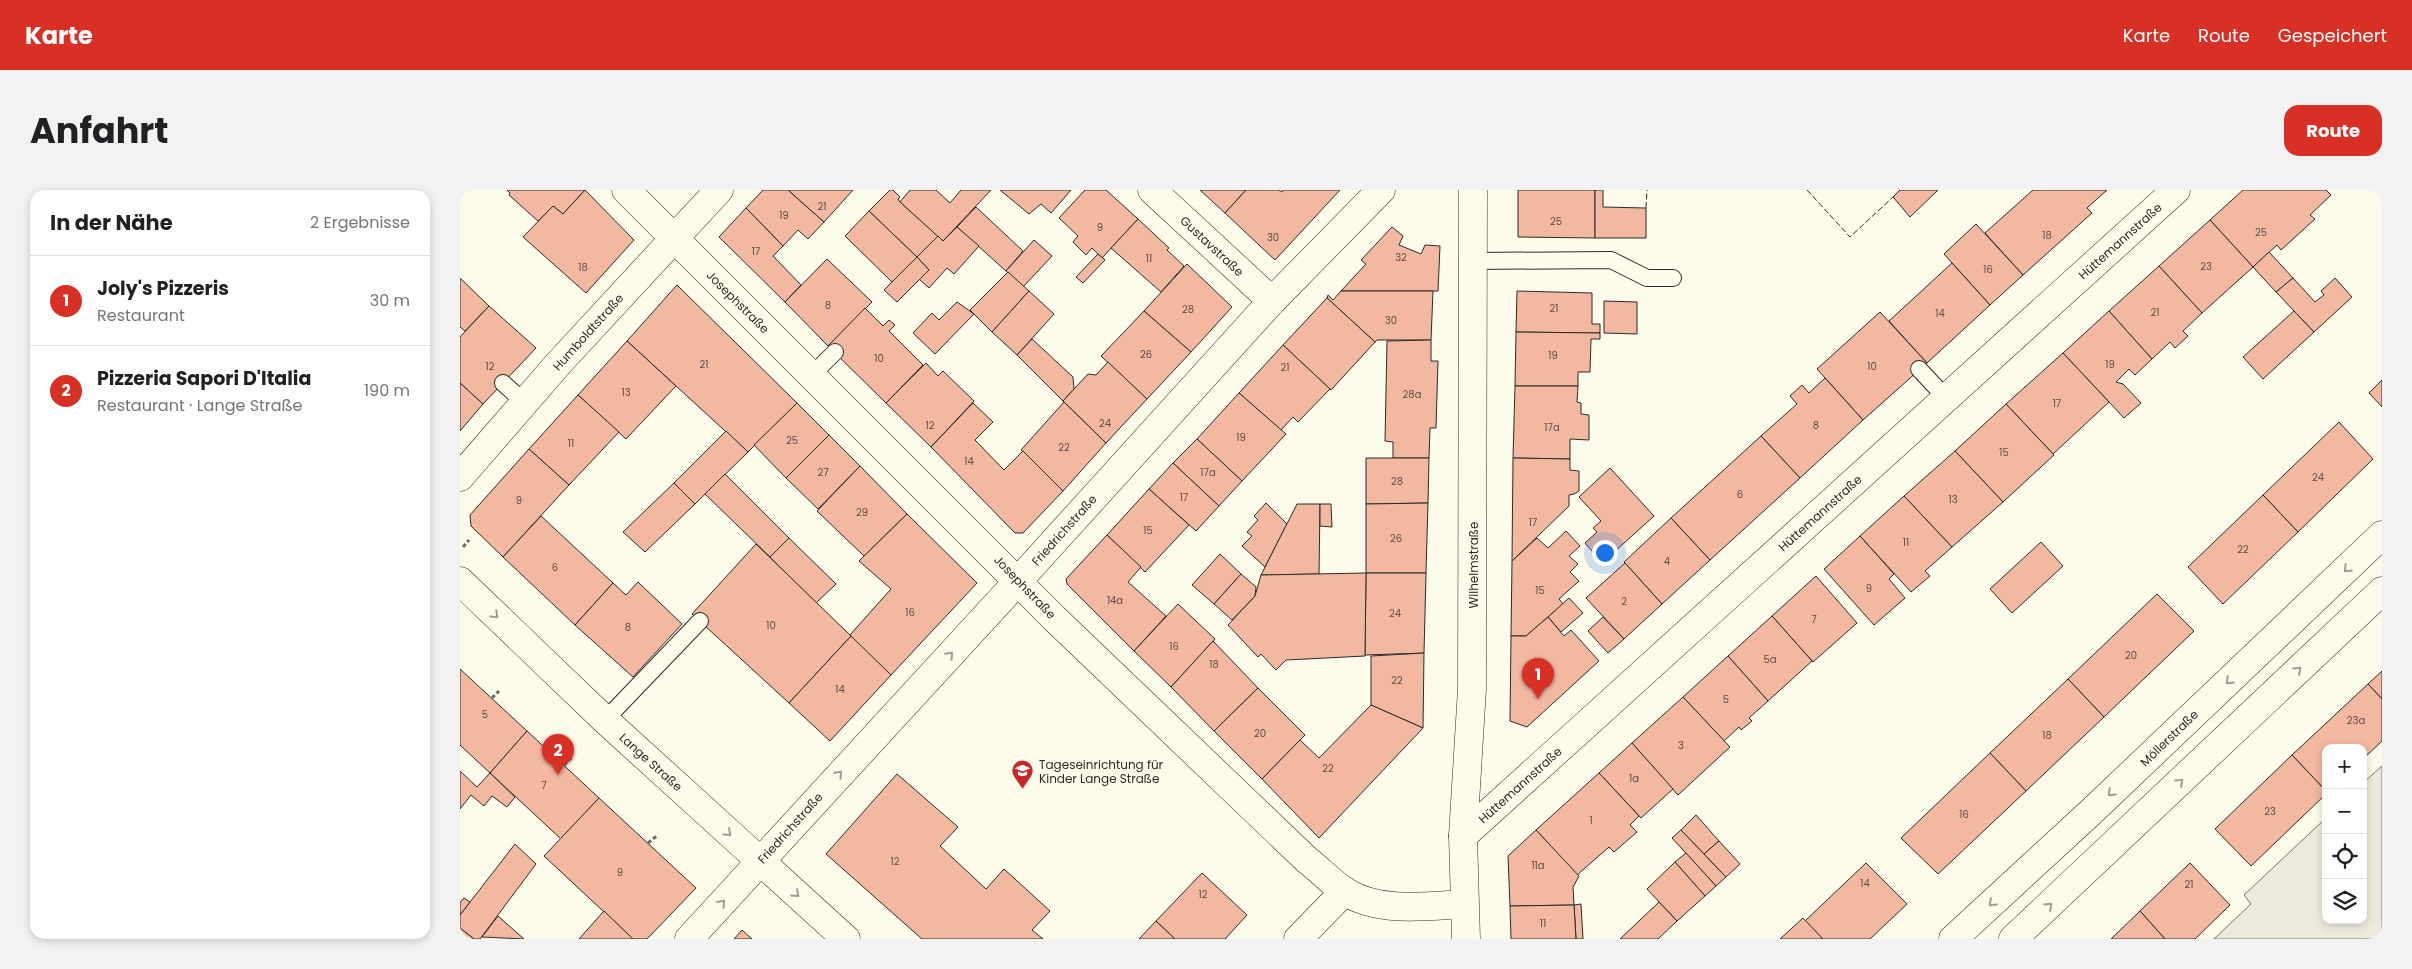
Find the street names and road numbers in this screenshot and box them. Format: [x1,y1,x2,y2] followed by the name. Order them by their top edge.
[2075,199,2165,283] street label: Hüttemannstraße
[1176,212,1248,280] street label: Gustavstraße
[703,267,773,337] street label: Josephstraße
[549,290,627,374] street label: Humboldtstraße
[1775,471,1865,555] street label: Hüttemannstraße
[1027,491,1101,569] street label: Friedrichstraße
[1465,522,1482,608] street label: Wilhelmstraße
[990,551,1060,623] street label: Josephstraße
[2136,706,2202,770] street label: Möllerstraße
[616,729,686,795] street label: Lange Straße
[1475,743,1565,827] street label: Hüttemannstraße
[753,789,827,867] street label: Friedrichstraße

